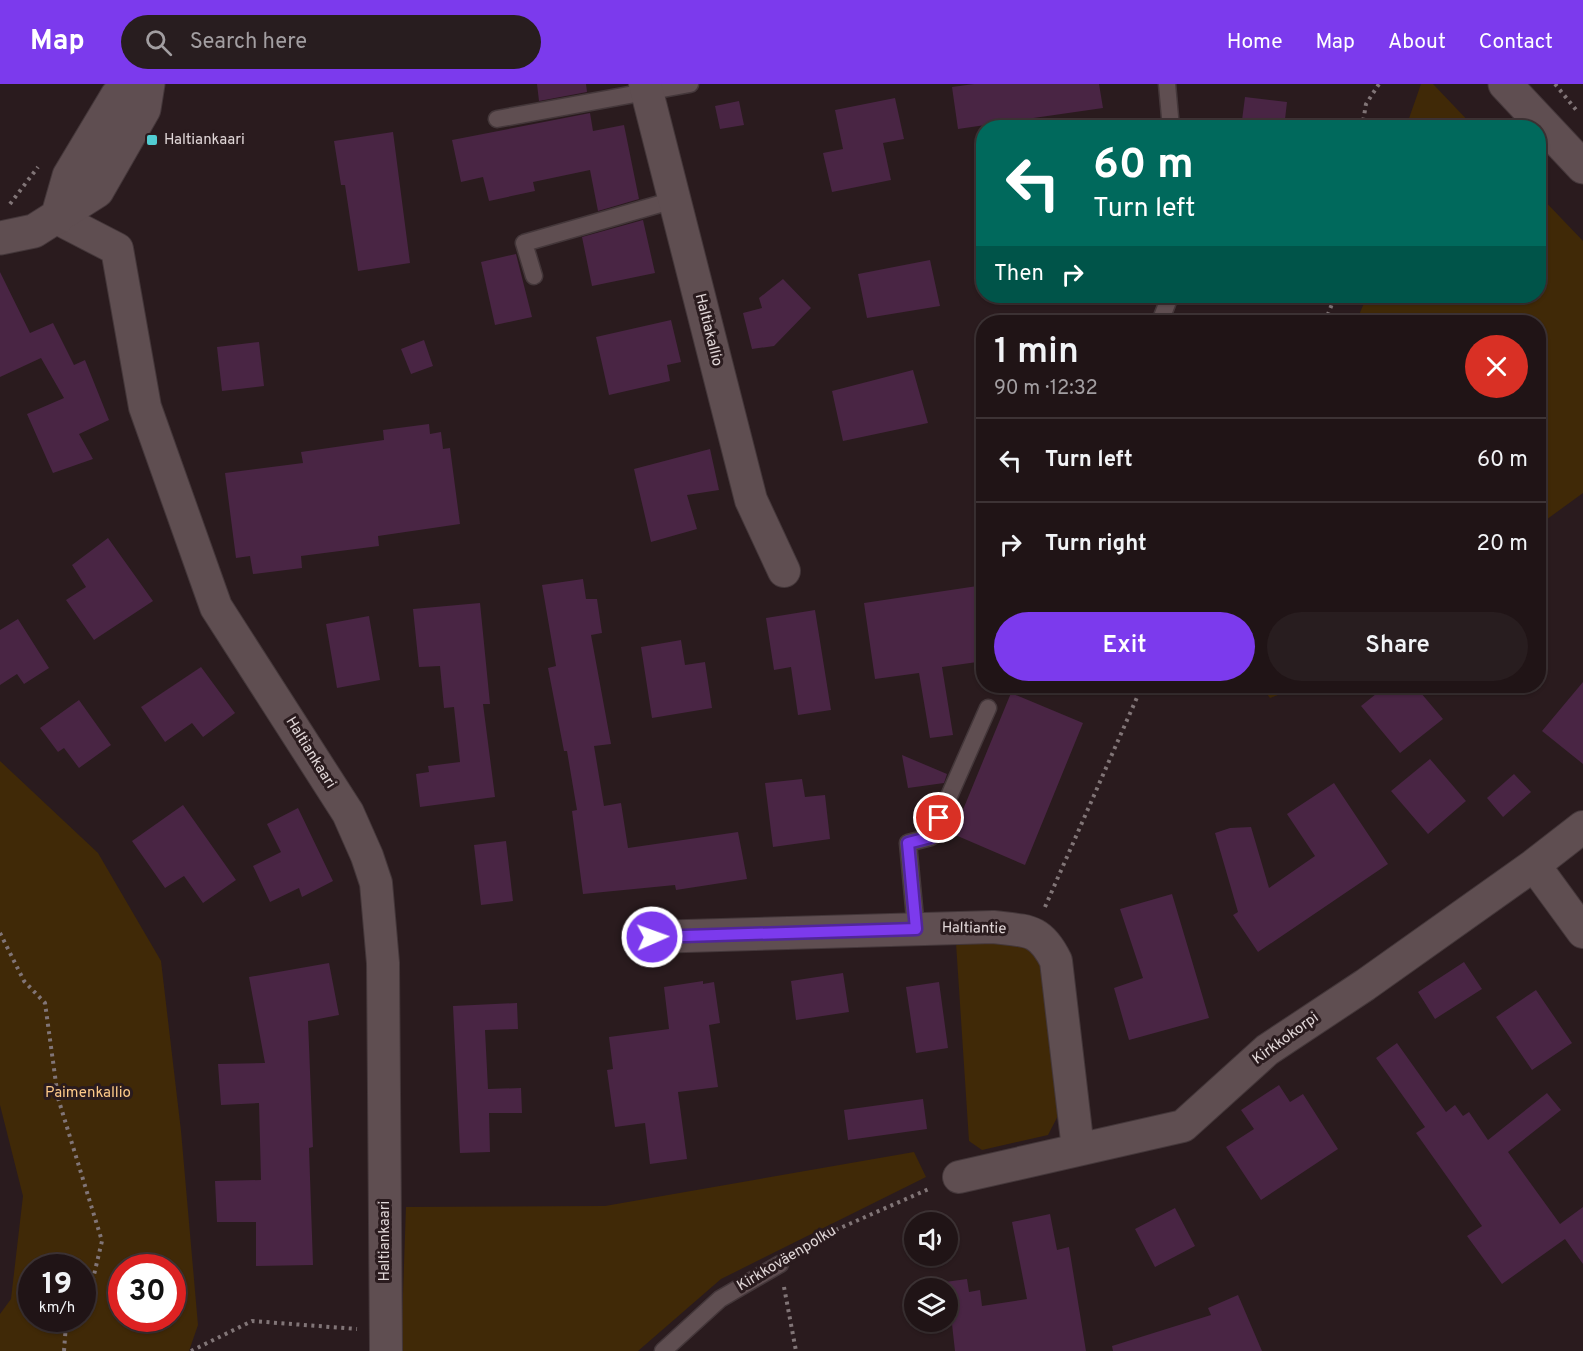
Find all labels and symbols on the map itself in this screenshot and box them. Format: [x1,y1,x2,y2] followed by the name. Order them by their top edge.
[164,131,245,150] place label: Haltiankaari
[145,133,159,147] marker: Haltiankaari
[690,292,726,368] street label: Haltiakallio
[281,714,339,792] street label: Haltiankaari
[913,792,964,843] pin
[620,905,684,969] position arrow
[942,919,1006,939] street label: Haltiantie
[1249,1009,1323,1069] street label: Kirkkokorpi
[45,1084,131,1103] park label: Paimenkallio
[376,1201,395,1281] street label: Haltiankaari
[734,1222,840,1296] street label: Kirkkoväenpolku
[108,1254,186,1332] speed limit sign: 30

